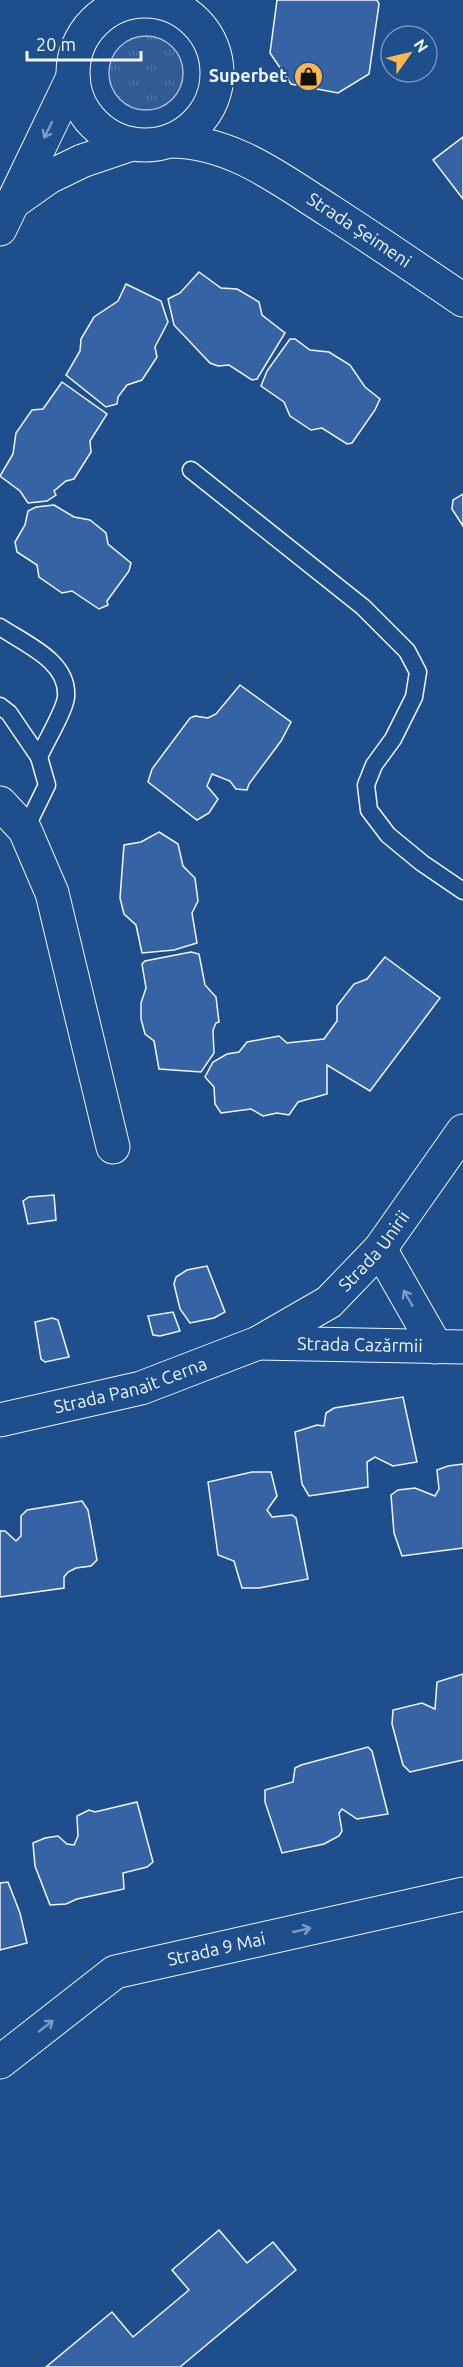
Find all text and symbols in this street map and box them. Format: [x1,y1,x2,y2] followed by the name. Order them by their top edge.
[27,24,141,62] scale bar
[379,24,439,84] north arrow
[36,34,76,54] text: 20 m
[411,36,432,56] text: N
[292,60,324,92] shop icon: Superbet
[209,65,287,85] place label: Superbet
[42,121,53,139] one-way arrow
[304,188,415,271] street label: Strada Șeimeni
[334,1207,413,1295] street label: Strada Unirii
[401,1290,413,1307] one-way arrow
[297,1333,423,1355] street label: Strada Cazărmii
[52,1353,209,1416] street label: Strada Panait Cerna
[291,1924,311,1935] one-way arrow
[165,1928,267,1969] street label: Strada 9 Mai
[38,2020,54,2033] one-way arrow

